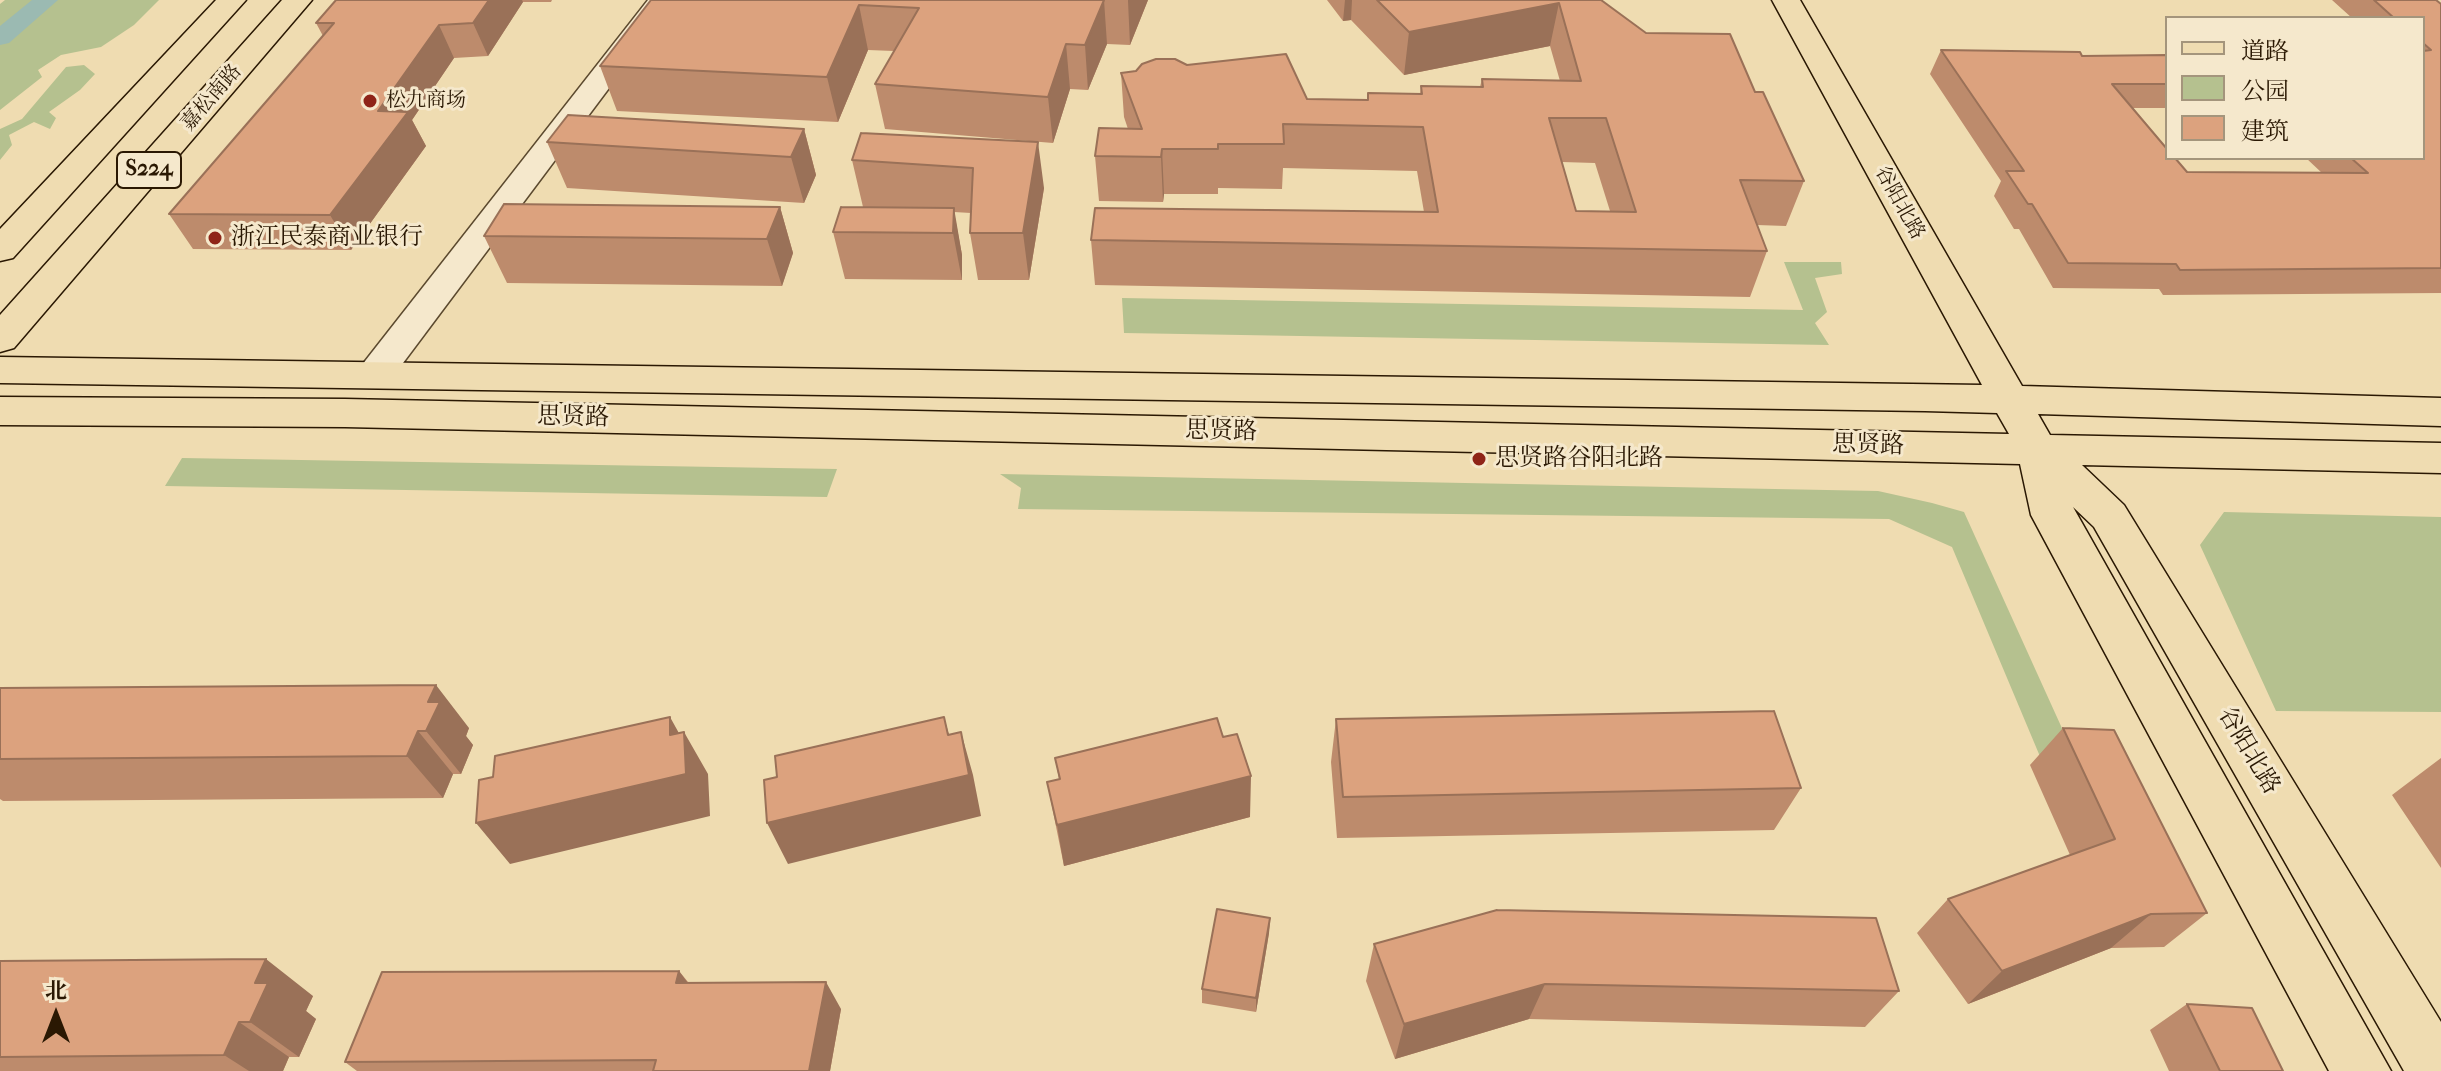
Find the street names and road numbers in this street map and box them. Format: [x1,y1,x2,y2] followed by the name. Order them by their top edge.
[177,60,247,136] street label: 嘉松南路
[117,152,181,188] road number: S224
[1869,162,1929,244] street label: 谷阳北路
[537,403,609,433] street label: 思贤路
[1185,417,1257,447] street label: 思贤路
[1832,431,1904,461] street label: 思贤路
[2211,702,2285,800] street label: 谷阳北路

